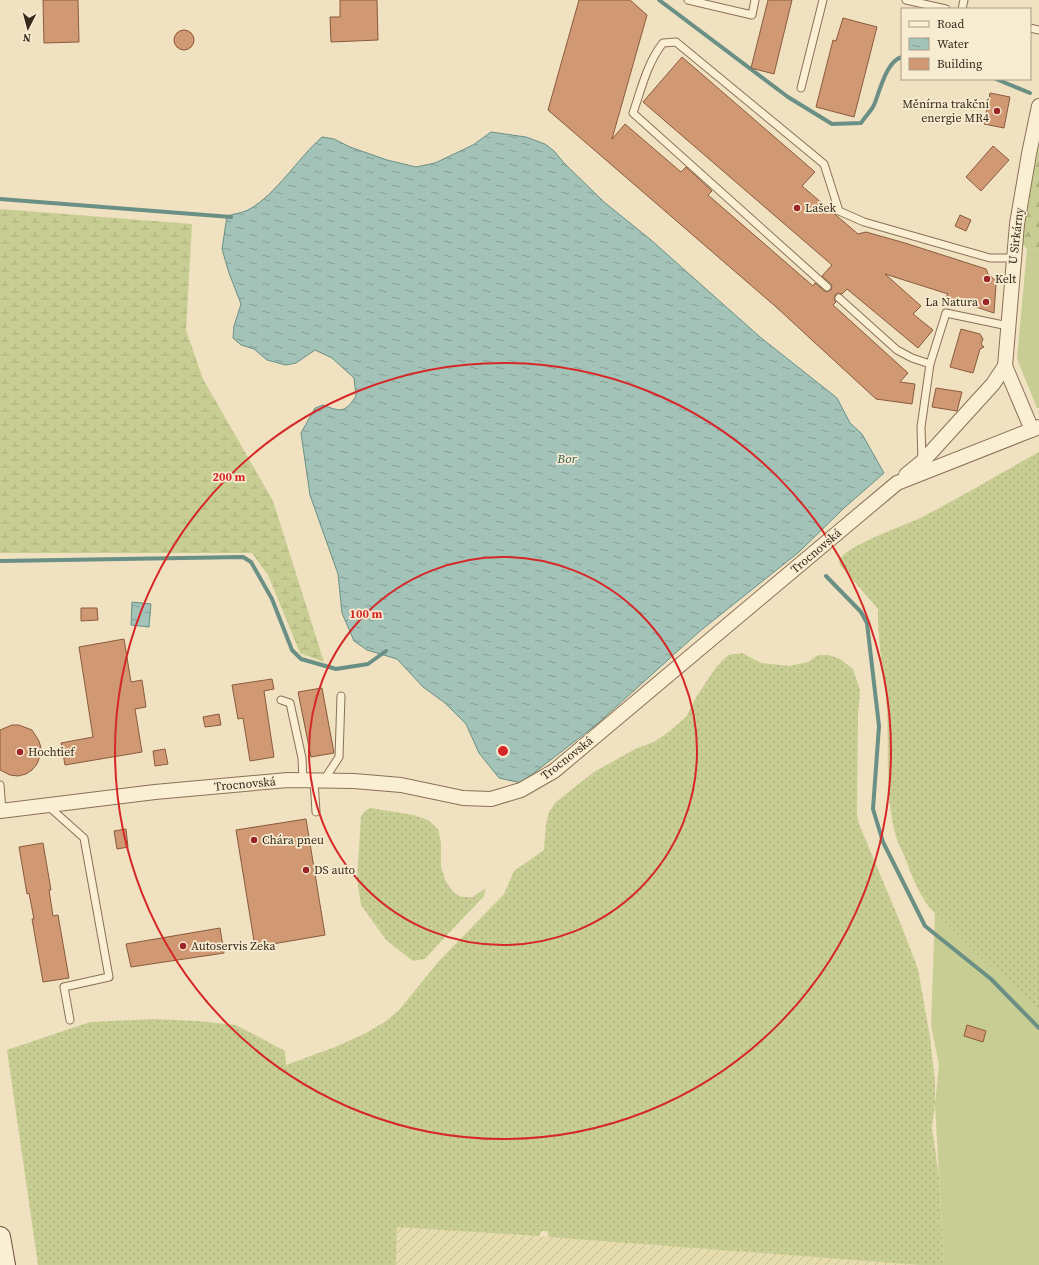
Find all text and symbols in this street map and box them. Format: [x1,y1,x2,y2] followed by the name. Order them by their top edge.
[8,8,48,48] north arrow
[901,8,1031,80] legend
[937,16,964,32] text: Road
[22,30,32,45] text: N
[937,36,969,52] text: Water
[937,56,982,72] text: Building
[902,96,989,126] place label: Měnírna trakční energie MR4
[992,106,1002,116] marker: Měnírna trakční energie MR4
[805,200,836,216] place label: Lašek
[792,203,802,213] marker: Lašek
[1005,206,1028,265] street label: U Sirkárny
[995,271,1016,287] place label: Kelt
[982,274,992,284] marker: Kelt
[925,294,979,310] place label: La Natura
[981,297,991,307] marker: La Natura
[556,450,577,467] water label: Bor
[213,469,246,485] text: 200 m
[787,524,846,577] street label: Trocnovská
[350,606,383,622] text: 100 m
[538,732,597,783] street label: Trocnovská
[28,744,76,760] place label: Hochtief
[496,744,510,758] centre of rings
[15,747,25,757] marker: Hochtief
[213,773,277,795] street label: Trocnovská
[262,832,324,848] place label: Chára pneu
[249,835,259,845] marker: Chára pneu
[314,862,355,878] place label: DS auto
[301,865,311,875] marker: DS auto
[191,938,277,954] place label: Autoservis Zeka
[178,941,188,951] marker: Autoservis Zeka

